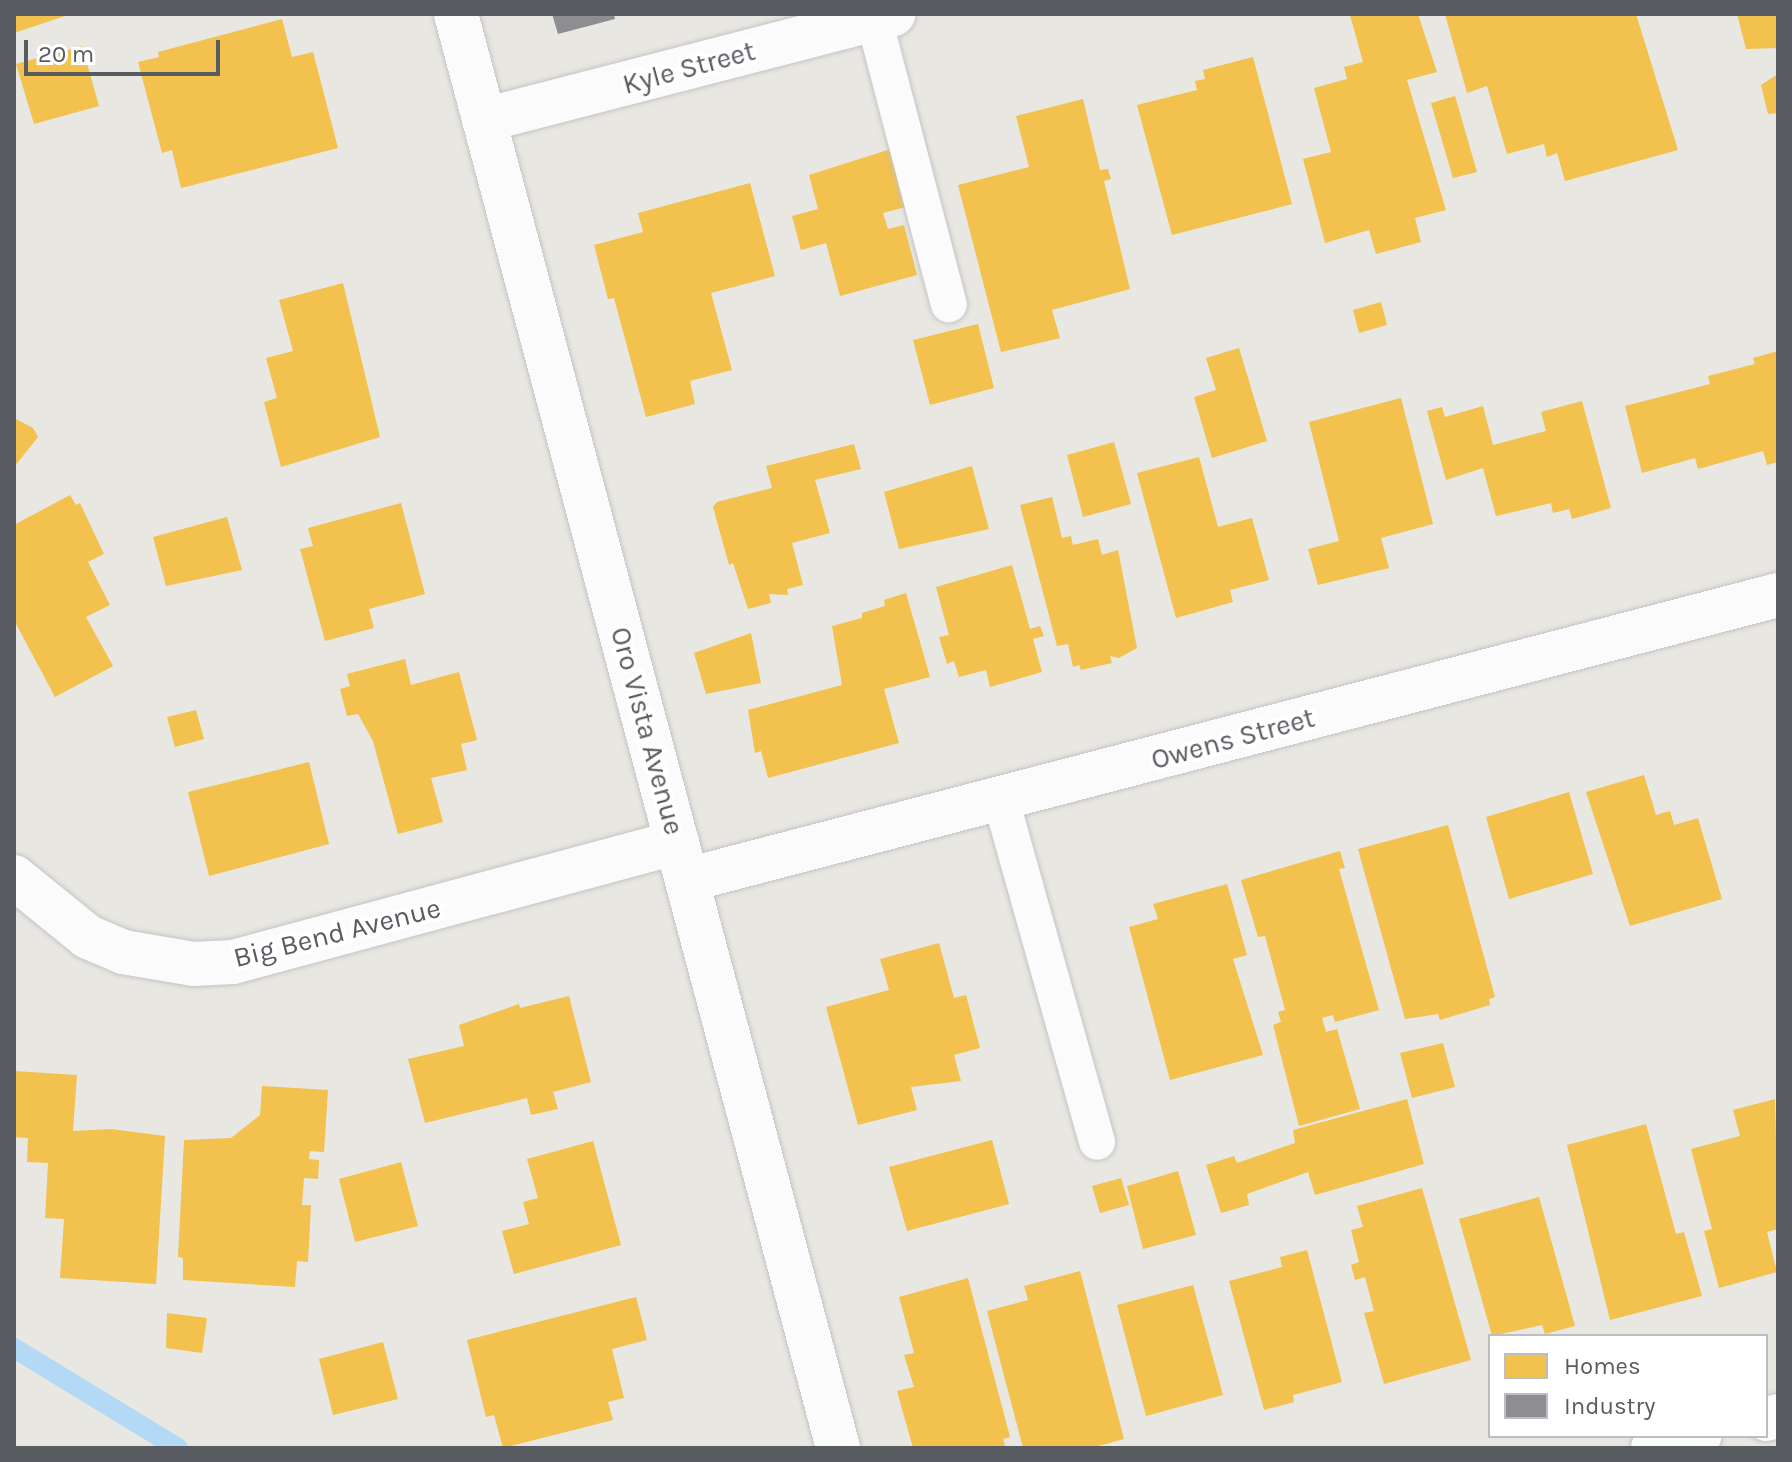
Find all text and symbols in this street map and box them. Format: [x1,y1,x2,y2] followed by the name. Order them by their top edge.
[28,24,224,74] scale bar
[619,34,759,102] street label: Kyle Street
[38,40,94,68] text: 20 m
[603,623,691,839] street label: Oro Vista Avenue
[1148,701,1318,777] street label: Owens Street
[230,891,444,975] street label: Big Bend Avenue
[1488,1334,1768,1438] legend
[1564,1352,1641,1380] text: Homes
[1564,1392,1655,1420] text: Industry

